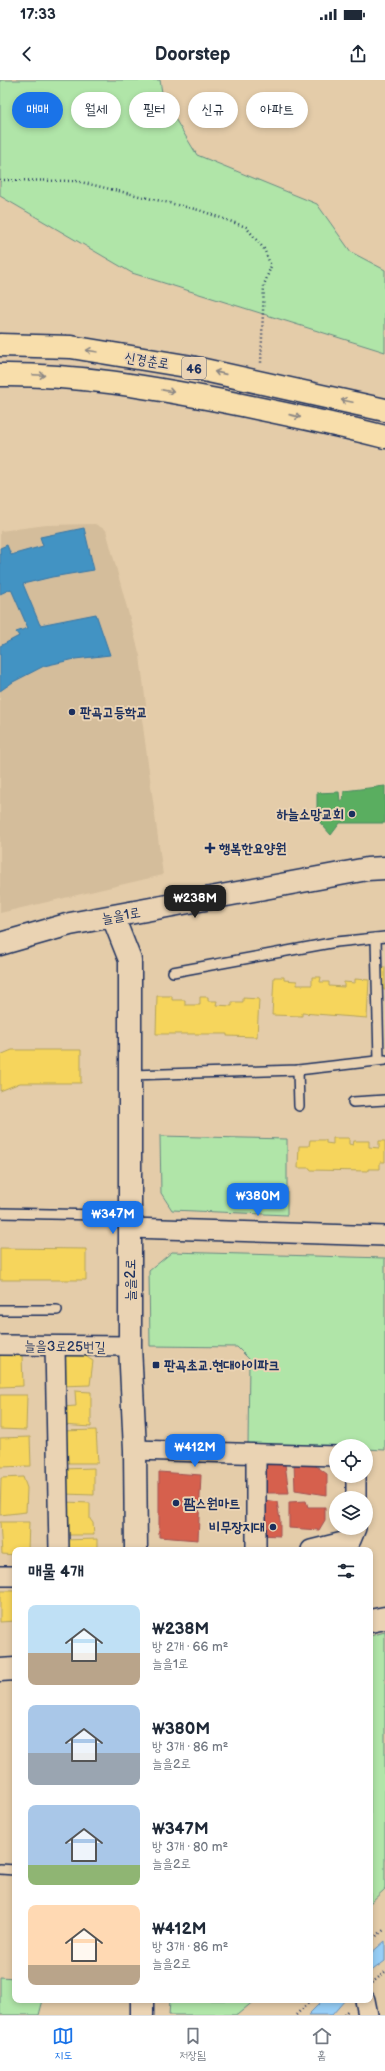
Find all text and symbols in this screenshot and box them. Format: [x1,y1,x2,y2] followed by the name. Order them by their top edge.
[20,5,56,24] text: 17:33
[16,43,38,65] icon: back
[347,43,369,65] icon: share
[155,44,230,65] text: Doorstep
[12,92,63,128] chip: 매매
[71,92,121,128] chip: 월세
[129,92,180,128] chip: 필터
[188,92,238,128] chip: 신규
[246,92,308,128] chip: 아파트
[86,347,99,355] one-way arrow
[123,349,171,372] street label: 신경춘로
[182,357,206,379] road number: 46
[214,369,227,377] one-way arrow
[32,371,45,378] one-way arrow
[161,387,174,395] one-way arrow
[341,397,354,405] one-way arrow
[289,413,302,421] one-way arrow
[80,704,148,721] place label: 판곡고등학교
[67,707,77,717] marker: 판곡고등학교
[276,806,344,823] place label: 하늘소망교회
[347,809,357,819] marker: 하늘소망교회
[218,840,287,857] place label: 행복한요양원
[204,842,216,854] marker: 행복한요양원
[167,885,223,919] pin: ₩238M
[173,890,217,906] text: ₩238M
[100,904,142,927] street label: 늘을1로
[230,1183,286,1217] pin: ₩380M
[236,1188,280,1204] text: ₩380M
[85,1201,141,1235] pin: ₩347M
[91,1206,135,1222] text: ₩347M
[122,1259,139,1301] street label: 늘을2로
[24,1337,106,1356] street label: 늘을3로25번길
[164,1357,280,1374] place label: 판곡초교.현대아이파크
[151,1360,161,1370] marker: 판곡초교.현대아이파크
[167,1434,223,1468] pin: ₩412M
[174,1439,216,1455] text: ₩412M
[329,1439,373,1535] map controls
[329,1439,373,1483] button: locate
[329,1491,373,1535] button: layers
[183,1495,240,1512] place label: 팜스원마트
[171,1498,181,1508] marker: 팜스원마트
[209,1519,265,1536] place label: 비무장지대
[268,1522,278,1532] marker: 비무장지대
[335,1560,357,1582] icon: filters
[28,1562,84,1582] text: 매물 4개
[152,1619,209,1639] text: ₩238M
[60,1621,108,1669] icon: home
[152,1639,228,1655] text: 방 2개 · 66 m²
[152,1656,188,1672] text: 늘을1로
[152,1719,210,1739] text: ₩380M
[60,1721,108,1769] icon: home
[152,1739,228,1755] text: 방 3개 · 86 m²
[152,1756,191,1772] text: 늘을2로
[152,1819,209,1839] text: ₩347M
[60,1821,108,1869] icon: home
[152,1839,228,1855] text: 방 3개 · 80 m²
[152,1856,191,1872] text: 늘을2로
[152,1919,206,1939] text: ₩412M
[60,1921,108,1969] icon: home
[152,1939,228,1955] text: 방 3개 · 86 m²
[152,1956,191,1972] text: 늘을2로
[52,2025,74,2063] tab: 지도
[179,2025,206,2063] tab: 저장됨
[311,2025,333,2063] tab: 홈

